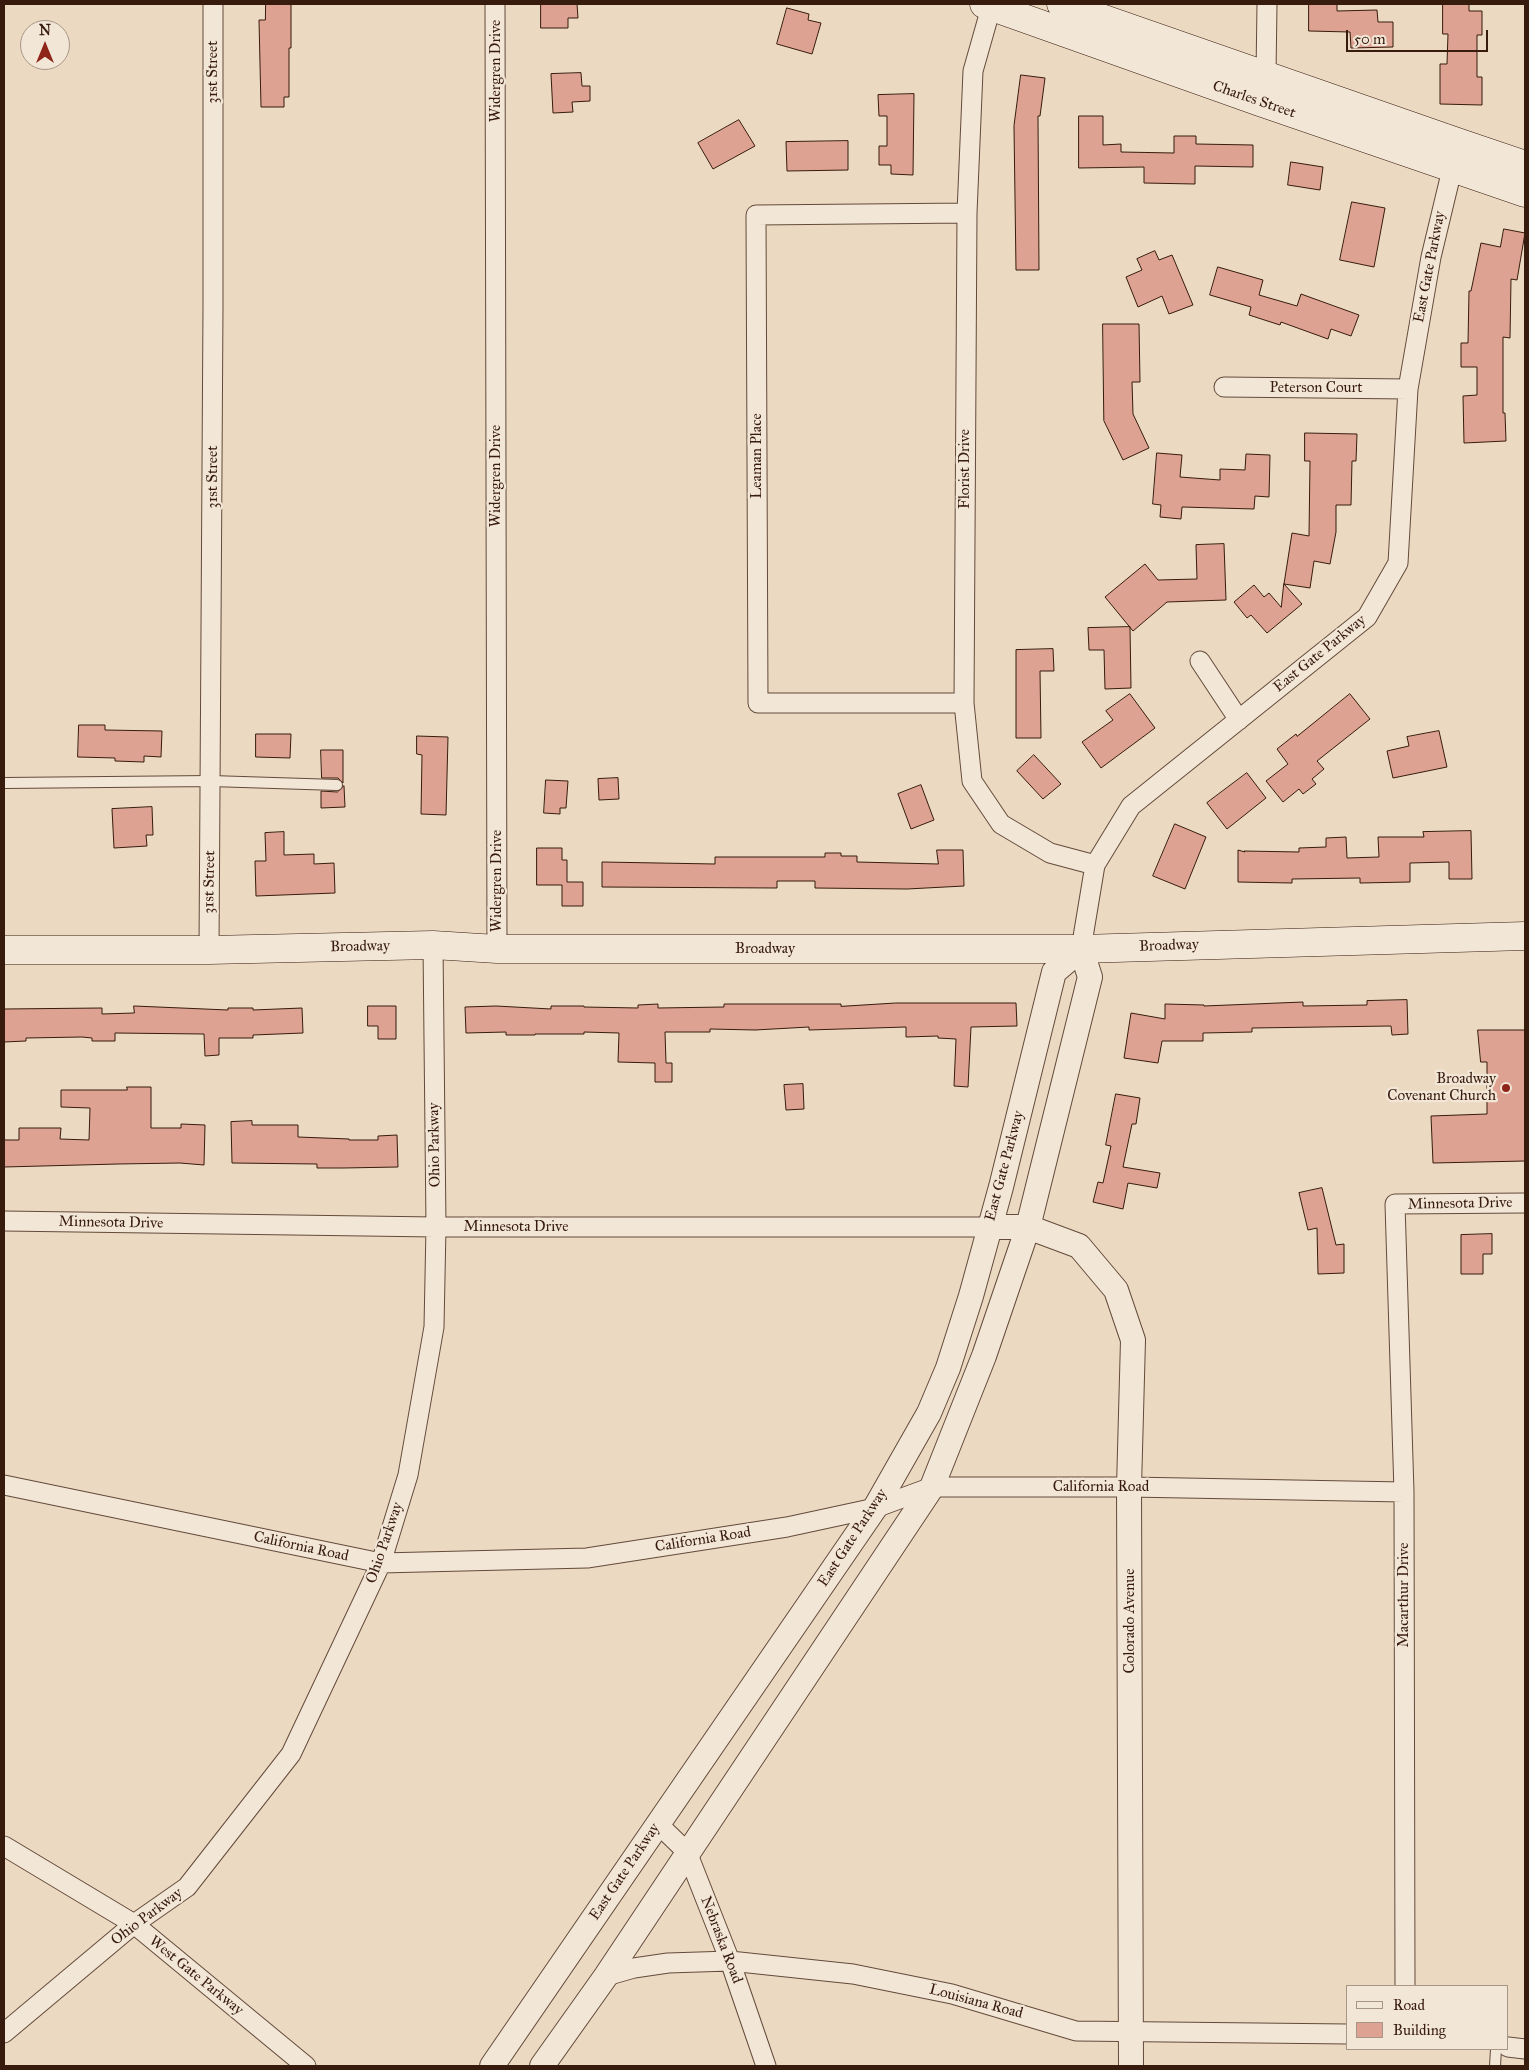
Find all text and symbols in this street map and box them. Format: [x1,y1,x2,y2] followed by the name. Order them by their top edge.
[20,20,70,70] north arrow
[487,20,505,122] street label: Widergren Drive
[1349,20,1492,52] scale bar
[39,22,51,39] text: N
[1354,30,1386,48] text: 50 m
[204,40,222,104] street label: 31st Street
[1210,77,1298,123] street label: Charles Street
[1410,210,1450,324] street label: East Gate Parkway
[1270,379,1362,397] street label: Peterson Court
[748,413,766,499] street label: Leaman Place
[487,425,505,527] street label: Widergren Drive
[956,429,974,509] street label: Florist Drive
[204,445,222,509] street label: 31st Street
[1270,611,1370,697] street label: East Gate Parkway
[488,830,506,932] street label: Widergren Drive
[200,850,220,914] street label: 31st Street
[1139,936,1199,956] street label: Broadway
[330,937,390,957] street label: Broadway
[735,940,795,958] street label: Broadway
[1387,1070,1496,1105] place label: Broadway Covenant Church
[1500,1082,1512,1094] marker: Broadway Covenant Church
[425,1102,445,1188] street label: Ohio Parkway
[982,1109,1028,1223] street label: East Gate Parkway
[1407,1194,1513,1214] street label: Minnesota Drive
[58,1213,164,1233] street label: Minnesota Drive
[464,1218,568,1236] street label: Minnesota Drive
[1053,1478,1149,1496] street label: California Road
[815,1486,891,1590] street label: East Gate Parkway
[363,1500,407,1586] street label: Ohio Parkway
[654,1524,752,1556] street label: California Road
[252,1528,350,1566] street label: California Road
[1395,1542,1413,1648] street label: Macarthur Drive
[1121,1569,1139,1673] street label: Colorado Avenue
[586,1820,664,1924] street label: East Gate Parkway
[108,1884,186,1950] street label: Ohio Parkway
[696,1894,746,1986] street label: Nebraska Road
[145,1932,247,2020] street label: West Gate Parkway
[927,1981,1025,2023] street label: Louisiana Road
[1346,1985,1509,2050] legend
[1393,1996,1425,2014] text: Road
[1393,2021,1446,2039] text: Building

